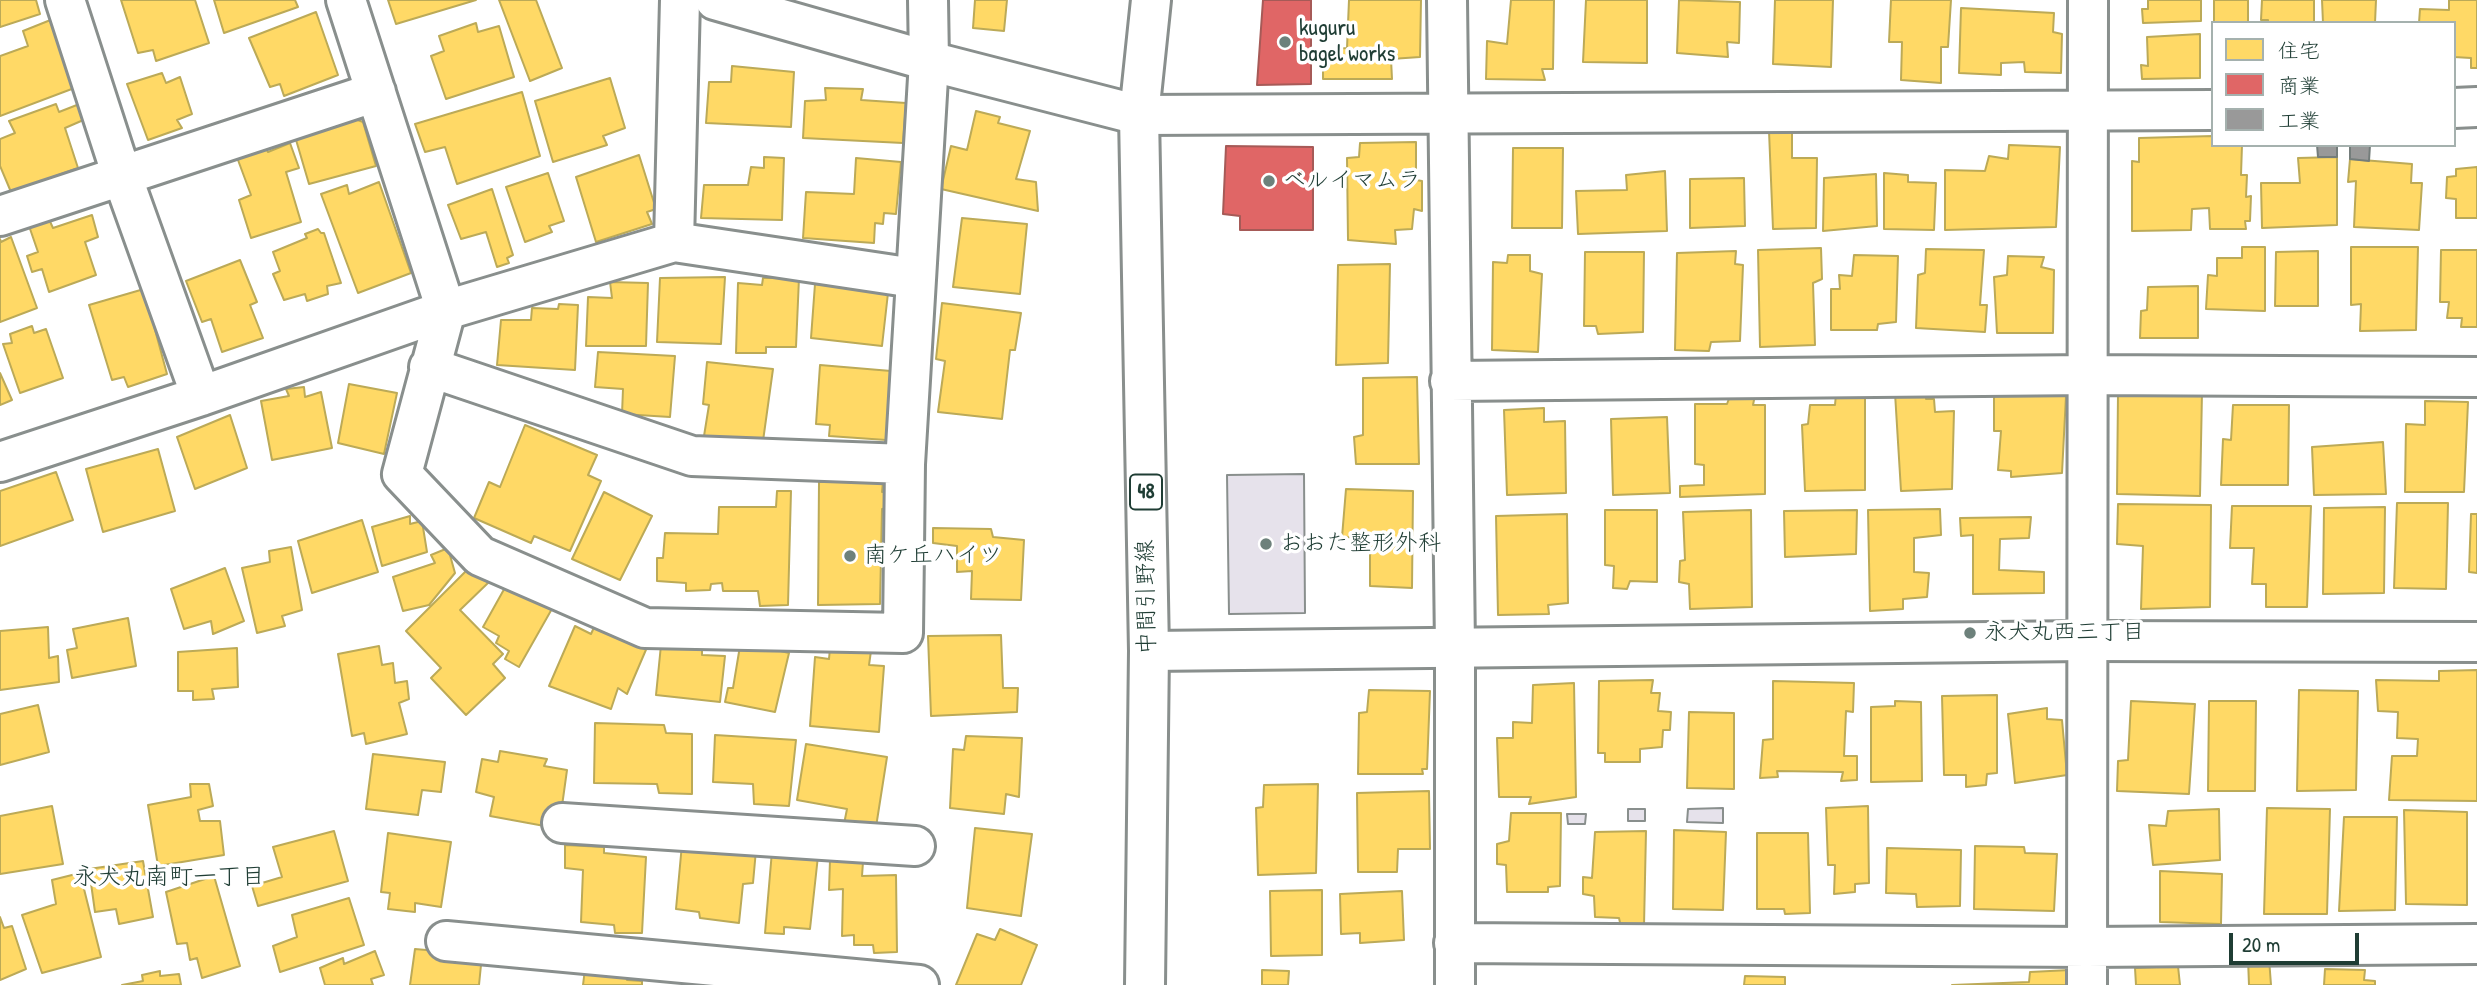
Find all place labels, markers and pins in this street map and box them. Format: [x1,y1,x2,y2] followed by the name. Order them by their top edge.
[1299,15,1395,69] place label: kuguru bagel works
[1277,34,1293,50] marker: kuguru bagel works
[1283,167,1421,195] place label: ベルイマムラ
[1261,173,1277,189] marker: ベルイマムラ
[1280,530,1441,558] place label: おおた整形外科
[1258,536,1274,552] marker: おおた整形外科
[864,542,1002,570] place label: 南ケ丘ハイツ
[842,548,858,564] marker: 南ケ丘ハイツ
[1984,619,2145,647] place label: 永犬丸西三丁目
[1962,625,1978,641] marker: 永犬丸西三丁目

